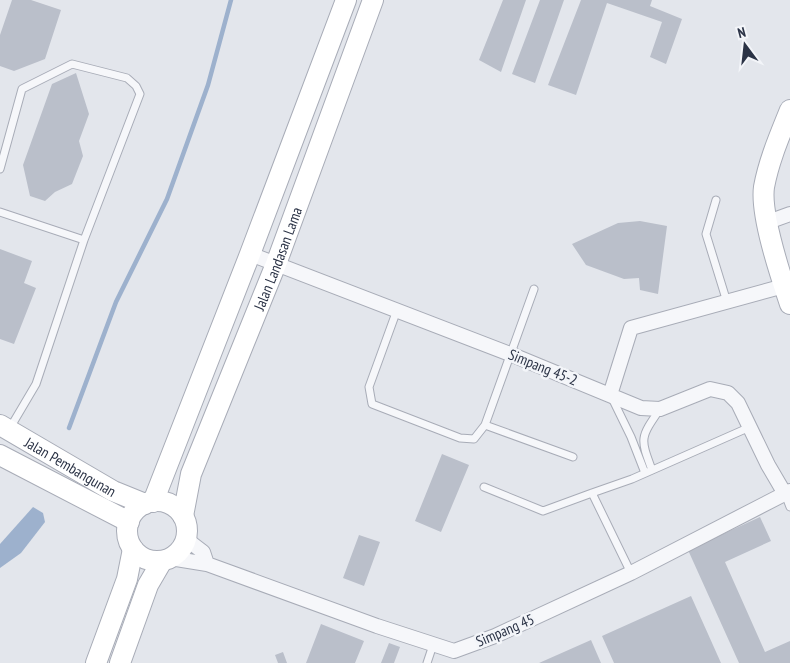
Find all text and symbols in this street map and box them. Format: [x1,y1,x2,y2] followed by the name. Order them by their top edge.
[720,20,770,70] north arrow
[736,23,748,42] text: N
[249,204,306,314] street label: Jalan Landasan Lama
[506,345,580,389] street label: Simpang 45-2
[21,432,120,500] street label: Jalan Pembangunan
[473,609,537,651] street label: Simpang 45

